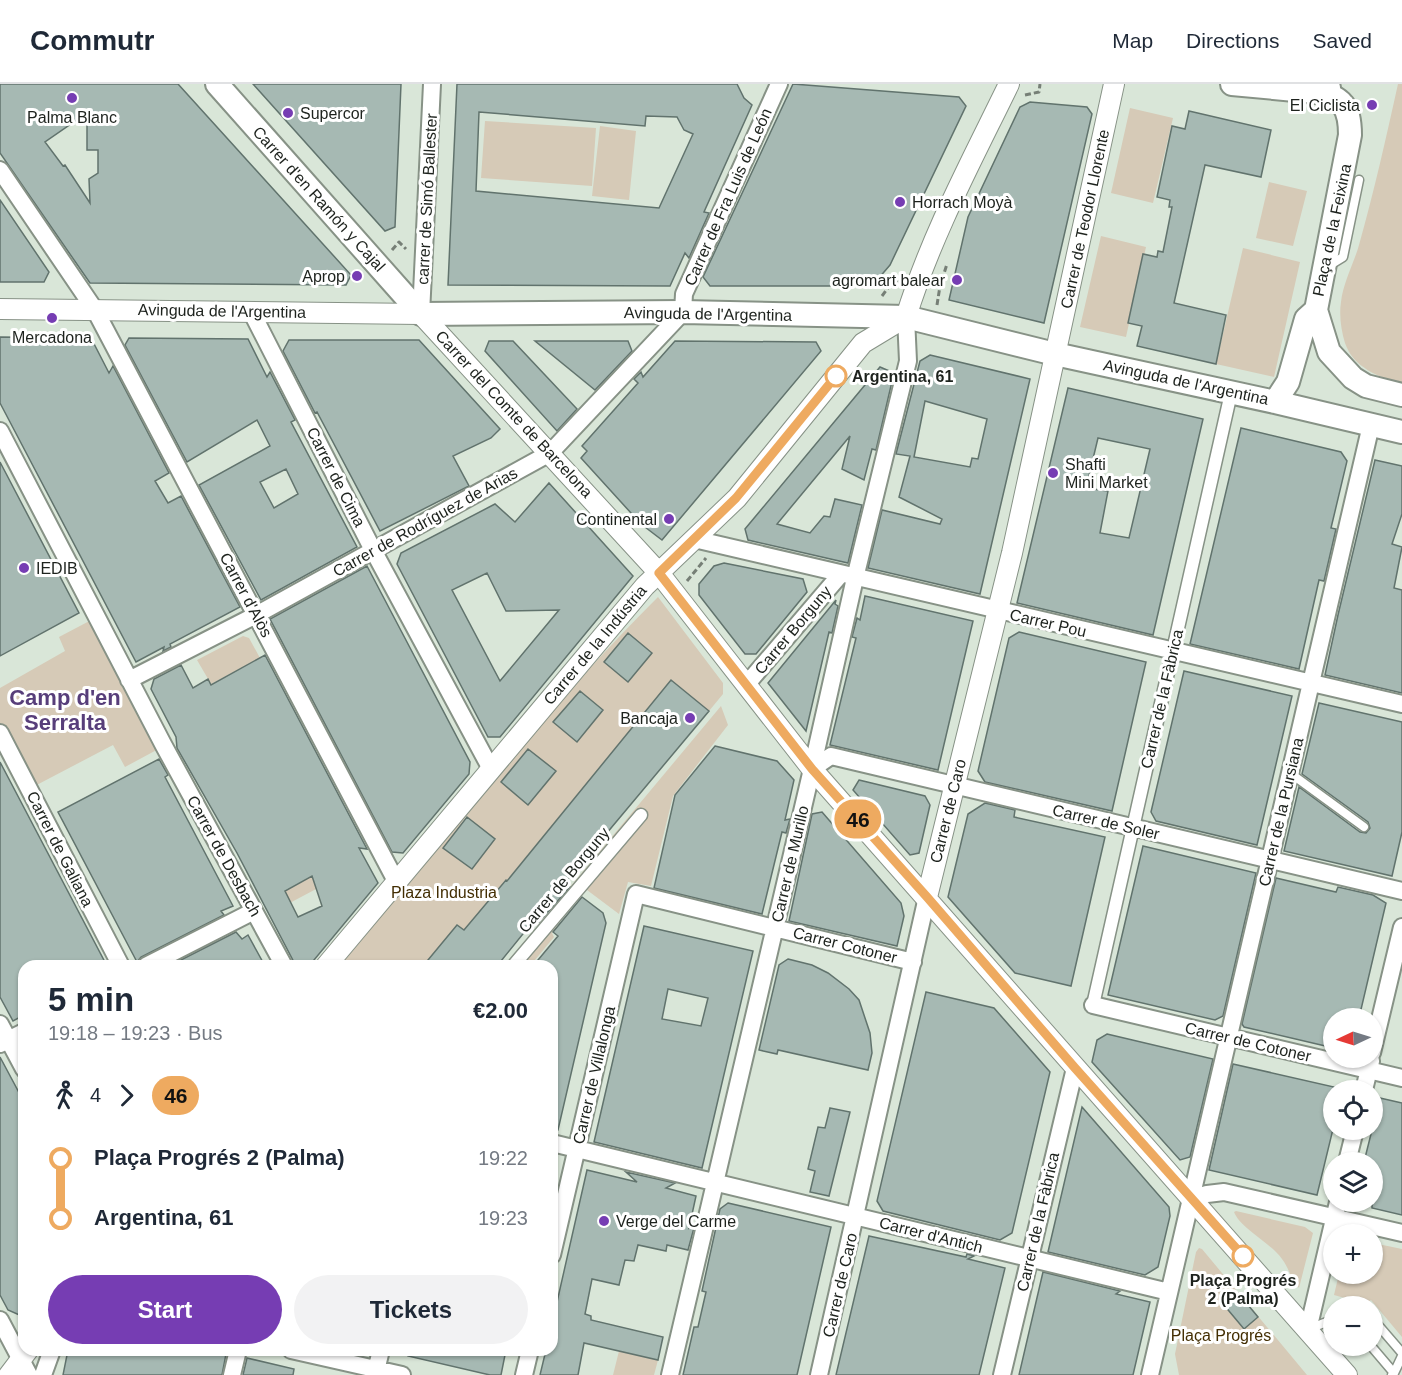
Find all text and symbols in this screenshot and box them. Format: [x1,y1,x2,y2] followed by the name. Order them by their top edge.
[30,25,154,56] text: Commutr
[1112,29,1153,52] text: Map
[1186,29,1279,52] text: Directions
[1312,29,1372,52] text: Saved
[65,91,79,105] marker: Palma Blanc
[1290,97,1360,114] place label: El Ciclista
[1365,98,1379,112] marker: El Ciclista
[300,105,366,122] place label: Supercor
[281,106,295,120] marker: Supercor
[681,106,775,288] street label: Carrer de Fra Luis de León
[27,109,117,126] place label: Palma Blanc
[414,112,440,285] street label: carrer de Simó Ballester
[249,123,389,275] street label: Carrer d'en Ramón y Cajal
[1058,128,1112,310] street label: Carrer de Teodor Llorente
[1310,162,1354,298] street label: Plaça de la Feixina
[912,194,1013,211] place label: Horrach Moyà
[893,195,907,209] marker: Horrach Moyà
[302,268,345,285] place label: Aprop
[350,269,364,283] marker: Aprop
[832,272,946,289] place label: agromart balear
[950,273,964,287] marker: agromart balear
[138,301,306,321] street label: Avinguda de l'Argentina
[624,304,792,324] street label: Avinguda de l'Argentina
[45,311,59,325] marker: Mercadona
[432,327,596,501] street label: Carrer del Comte de Barcelona
[12,329,92,346] place label: Mercadona
[1102,356,1270,408] street label: Avinguda de l'Argentina
[825,365,847,387] marker: Argentina, 61
[852,368,953,385] place label: Argentina, 61
[304,424,368,530] street label: Carrer de Cima
[1065,456,1148,491] place label: Shafti Mini Market
[330,464,520,580] street label: Carrer de Rodríguez de Arias
[1046,466,1060,480] marker: Shafti Mini Market
[576,511,657,528] place label: Continental
[662,512,676,526] marker: Continental
[217,550,275,640] street label: Carrer d'Alòs
[36,560,78,577] place label: IEDIB
[17,561,31,575] marker: IEDIB
[540,582,650,708] street label: Carrer de la Indústria
[751,583,835,677] street label: Carrer Borguny
[1008,606,1088,640] street label: Carrer Pou
[1138,628,1186,770] street label: Carrer de la Fàbrica
[9,685,121,735] district label: Camp d'en Serralta
[620,710,678,727] place label: Bancaja
[683,711,697,725] marker: Bancaja
[1256,736,1306,888] street label: Carrer de la Pursiana
[927,757,969,865] street label: Carrer de Caro
[24,788,96,910] street label: Carrer de Galiana
[184,793,264,919] street label: Carrer de Desbach
[831,800,885,838] line badge: 46
[1051,801,1162,843] street label: Carrer de Soler
[768,804,812,924] street label: Carrer de Murillo
[846,808,870,831] text: 46
[515,824,613,936] street label: Carrer de Borguny
[391,884,497,901] park label: Plaza Industria
[791,924,899,966] street label: Carrer Cotoner
[48,981,134,1018] text: 5 min
[473,998,528,1023] text: €2.00
[570,1004,618,1146] street label: Carrer de Villalonga
[1323,1008,1383,1068] north arrow
[1323,1008,1383,1356] map controls
[1183,1019,1313,1065] street label: Carrer de Cotoner
[48,1022,223,1044] text: 19:18 – 19:23 · Bus
[48,1079,81,1112] icon: walk
[110,1079,143,1112] icon: forward
[1323,1080,1383,1140] button: locate
[90,1084,101,1106] text: 4
[164,1084,187,1107] text: 46
[94,1145,345,1170] text: Plaça Progrés 2 (Palma)
[478,1147,528,1169] text: 19:22
[1014,1151,1062,1293] street label: Carrer de la Fàbrica
[1323,1152,1383,1212] button: layers
[94,1205,233,1230] text: Argentina, 61
[478,1207,528,1229] text: 19:23
[616,1213,736,1230] place label: Verge del Carme
[597,1214,611,1228] marker: Verge del Carme
[877,1214,985,1256] street label: Carrer d'Antich
[1323,1224,1383,1284] button: +
[820,1231,860,1339] street label: Carrer de Caro
[1232,1245,1254,1267] marker: Plaça Progrés 2 (Palma)
[1190,1272,1296,1307] place label: Plaça Progrés 2 (Palma)
[48,1275,282,1344] button: Start
[294,1275,528,1344] button: Tickets
[1323,1296,1383,1356] button: −
[1171,1327,1271,1344] park label: Plaça Progrés

